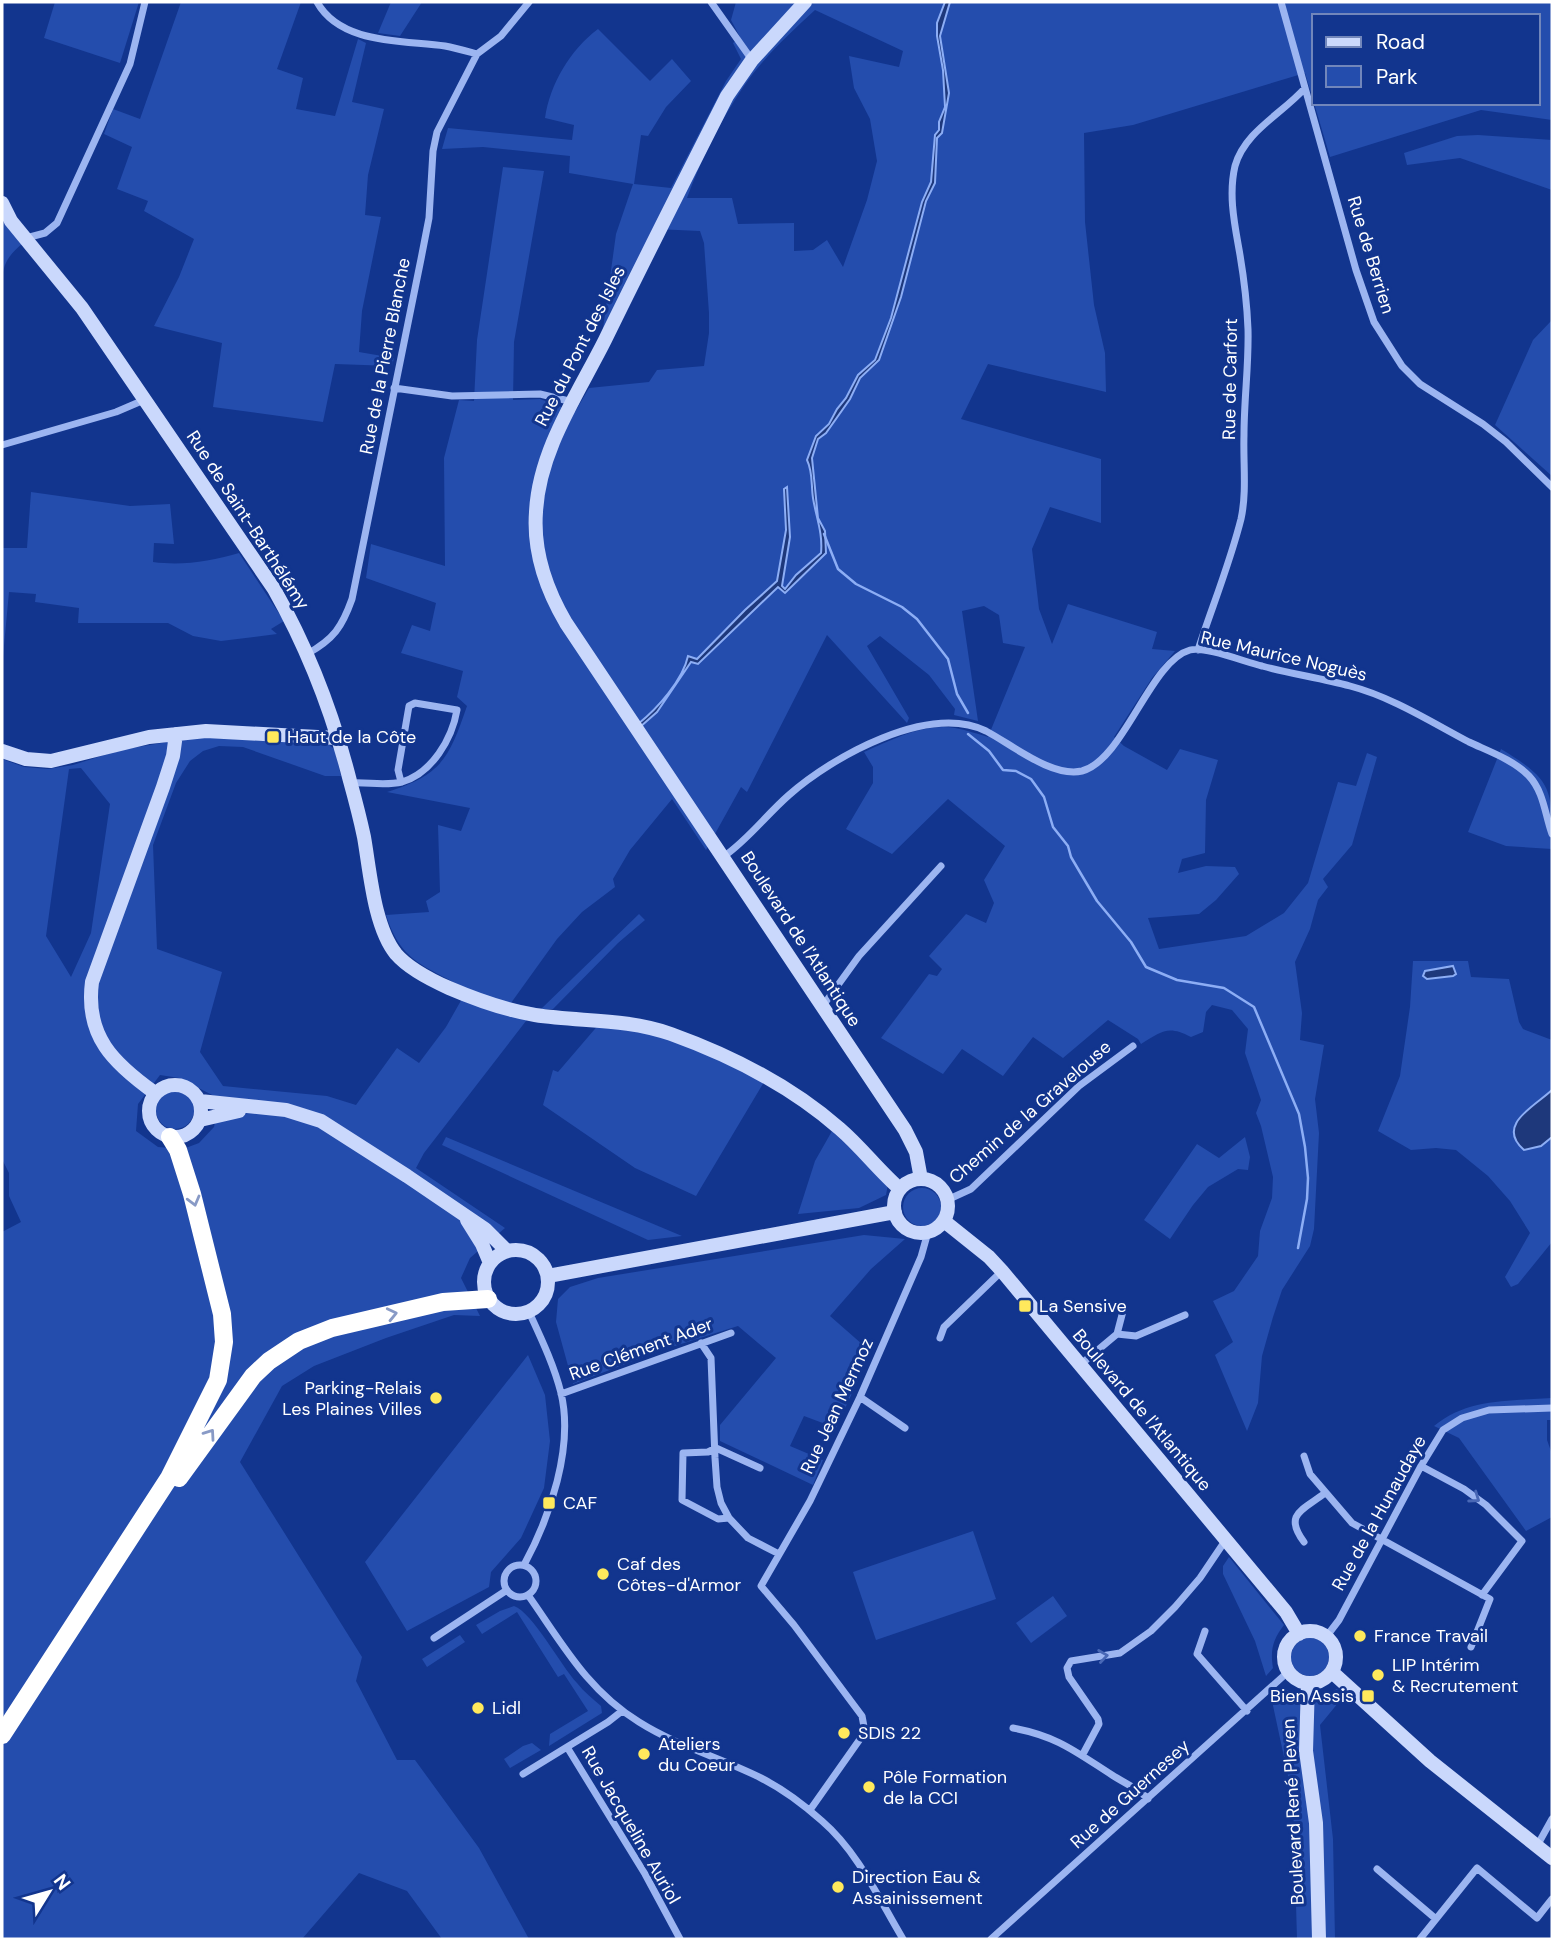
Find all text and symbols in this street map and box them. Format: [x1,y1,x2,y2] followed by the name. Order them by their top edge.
[1312,14,1540,105] legend
[1376,28,1425,56] text: Road
[1376,63,1418,91] text: Park
[1342,193,1400,317] street label: Rue de Berrien
[354,256,416,456] street label: Rue de la Pierre Blanche
[529,262,631,430] street label: Rue du Pont des Isles
[1217,318,1243,440] street label: Rue de Carfort
[181,426,315,614] street label: Rue de Saint-Barthélémy
[1199,625,1369,687] street label: Rue Maurice Noguès
[287,725,416,749] place label: Haut de la Côte
[265,729,281,745] marker: Haut de la Côte
[735,847,867,1031] street label: Boulevard de l'Atlantique
[944,1035,1116,1189] street label: Chemin de la Gravelouse
[186,1194,200,1206] one-way arrow
[1039,1294,1127,1318] place label: La Sensive
[1017,1298,1033,1314] marker: La Sensive
[386,1308,398,1322] one-way arrow
[566,1312,716,1386] street label: Rue Clément Ader
[1067,1324,1217,1496] street label: Boulevard de l'Atlantique
[795,1334,879,1478] street label: Rue Jean Mermoz
[282,1376,422,1421] place label: Parking-Relais Les Plaines Villes
[428,1390,444,1406] marker: Parking-Relais Les Plaines Villes
[202,1429,215,1442] one-way arrow
[1326,1431,1432,1595] street label: Rue de la Hunaudaye
[1467,1490,1480,1502] one-way arrow
[563,1491,598,1515] place label: CAF
[541,1495,557,1511] marker: CAF
[617,1552,741,1597] place label: Caf des Côtes-d'Armor
[595,1566,611,1582] marker: Caf des Côtes-d'Armor
[1374,1624,1488,1648] place label: France Travail
[1352,1628,1368,1644] marker: France Travail
[1097,1648,1109,1663] one-way arrow
[1392,1653,1518,1698] place label: LIP Intérim & Recrutement
[1370,1667,1386,1683] marker: LIP Intérim & Recrutement
[1270,1684,1354,1708] place label: Bien Assis
[1360,1688,1376,1704] marker: Bien Assis
[492,1696,521,1720] place label: Lidl
[470,1700,486,1716] marker: Lidl
[1276,1718,1310,1906] street label: Boulevard René Pleven
[858,1721,921,1745] place label: SDIS 22
[836,1725,852,1741] marker: SDIS 22
[658,1732,736,1777] place label: Ateliers du Coeur
[1065,1734,1195,1854] street label: Rue de Guernesey
[576,1742,686,1908] street label: Rue Jacqueline Auriol
[636,1746,652,1762] marker: Ateliers du Coeur
[883,1765,1007,1810] place label: Pôle Formation de la CCI
[861,1779,877,1795] marker: Pôle Formation de la CCI
[14,1857,84,1927] north arrow
[852,1865,983,1910] place label: Direction Eau & Assainissement
[48,1869,76,1895] text: N
[830,1879,846,1895] marker: Direction Eau & Assainissement

